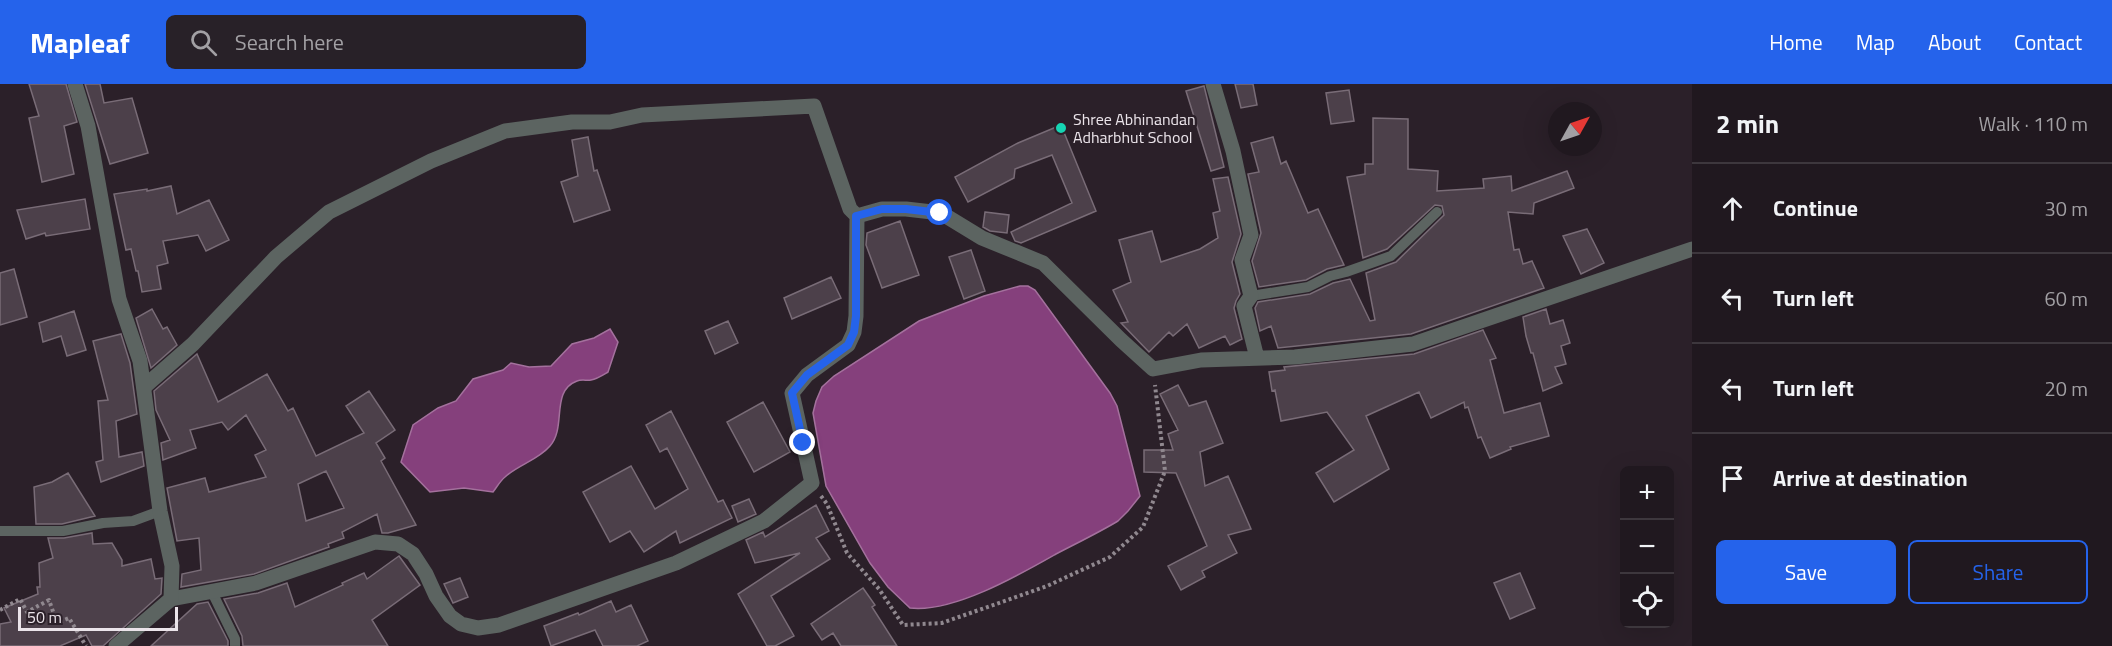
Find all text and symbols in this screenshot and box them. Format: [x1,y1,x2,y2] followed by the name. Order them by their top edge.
[166,15,586,69] search box
[30,21,130,64] text: Mapleaf
[235,25,344,59] text: Search here
[187,26,220,59] icon: search
[1769,26,1823,58] text: Home
[1856,26,1895,58] text: Map
[1928,26,1981,58] text: About
[2014,26,2082,58] text: Contact
[1548,102,1602,156] north arrow
[1716,104,1779,143] text: 2 min
[1073,107,1196,149] place label: Shree Abhinandan Adharbhut School
[1979,108,2088,139] text: Walk · 110 m
[1054,121,1068,135] marker: Shree Abhinandan Adharbhut School
[1773,191,1858,225] text: Continue
[1716,192,1749,225] icon: ahead
[2044,193,2088,224] text: 30 m
[926,199,952,225] route start
[1773,281,1854,315] text: Turn left
[1716,282,1749,315] icon: left
[2044,283,2088,314] text: 60 m
[1773,371,1854,405] text: Turn left
[1716,372,1749,405] icon: left
[2044,373,2088,404] text: 20 m
[789,429,815,455] route end
[1773,461,1968,495] text: Arrive at destination
[1716,462,1749,495] icon: arrive
[1620,466,1674,628] map controls
[1620,466,1674,520] button: +
[1620,520,1674,574] button: −
[1716,540,1896,604] button: Save
[1908,540,2088,604] button: Share
[1620,574,1674,628] button: locate
[18,604,178,632] scale bar
[27,605,62,629] text: 50 m

